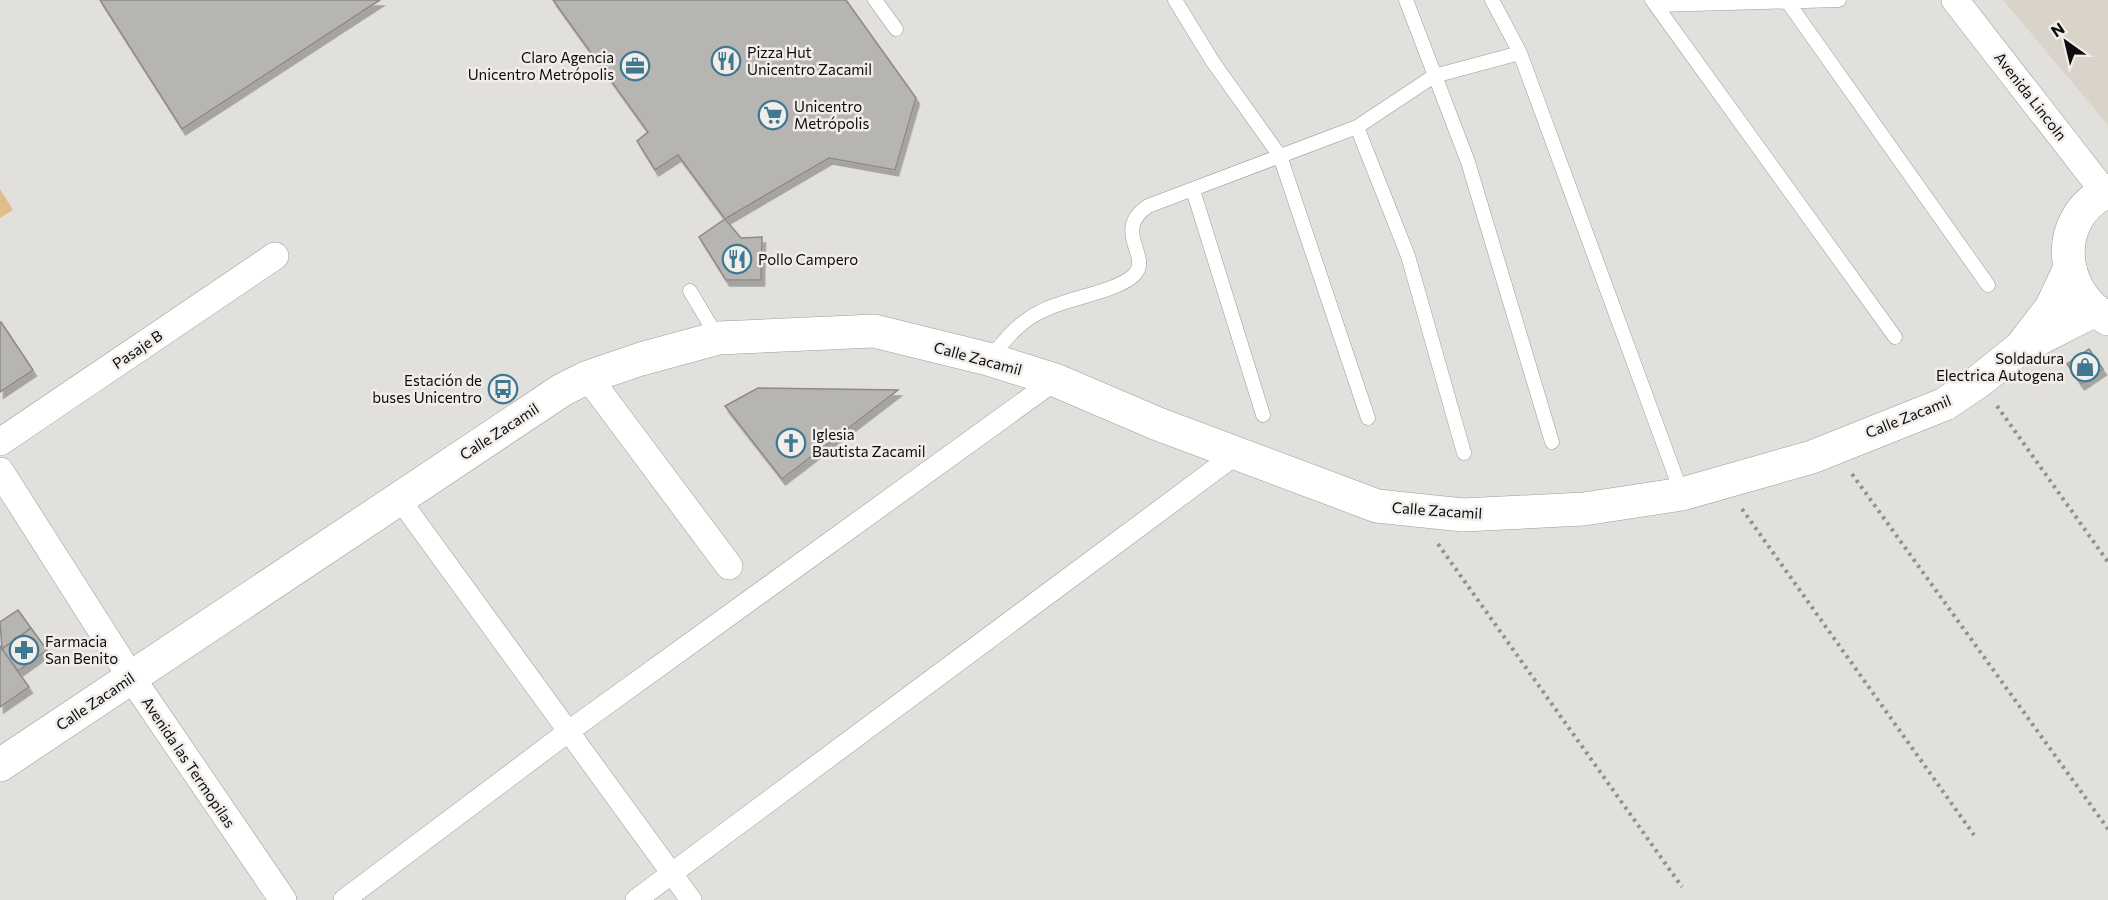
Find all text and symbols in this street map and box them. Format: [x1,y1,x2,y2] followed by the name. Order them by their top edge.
[2036,12,2096,72] north arrow
[2047,18,2068,40] text: N
[747,43,872,78] place label: Pizza Hut Unicentro Zacamil
[710,45,742,77] restaurant icon: Pizza Hut Unicentro Zacamil
[468,48,614,83] place label: Claro Agencia Unicentro Metrópolis
[1991,48,2071,144] street label: Avenida Lincoln
[619,50,651,82] office icon: Claro Agencia Unicentro Metrópolis
[794,97,869,132] place label: Unicentro Metrópolis
[757,99,789,131] supermarket icon: Unicentro Metrópolis
[721,243,753,275] restaurant icon: Pollo Campero
[758,250,858,268] place label: Pollo Campero
[109,326,166,372] street label: Pasaje B
[932,338,1024,378] street label: Calle Zacamil
[1936,349,2064,384] place label: Soldadura Electrica Autogena
[2069,351,2101,383] shop icon: Soldadura Electrica Autogena
[372,371,482,406] place label: Estación de buses Unicentro
[487,373,519,405] bus stop icon: Estación de buses Unicentro
[1863,391,1953,441] street label: Calle Zacamil
[456,399,542,463] street label: Calle Zacamil
[812,425,926,460] place label: Iglesia Bautista Zacamil
[775,427,807,459] church icon: Iglesia Bautista Zacamil
[1391,498,1483,522] street label: Calle Zacamil
[45,632,118,667] place label: Farmacia San Benito
[8,634,40,666] pharmacy icon: Farmacia San Benito
[52,668,138,734] street label: Calle Zacamil
[139,693,240,831] street label: Avenida las Termopilas

